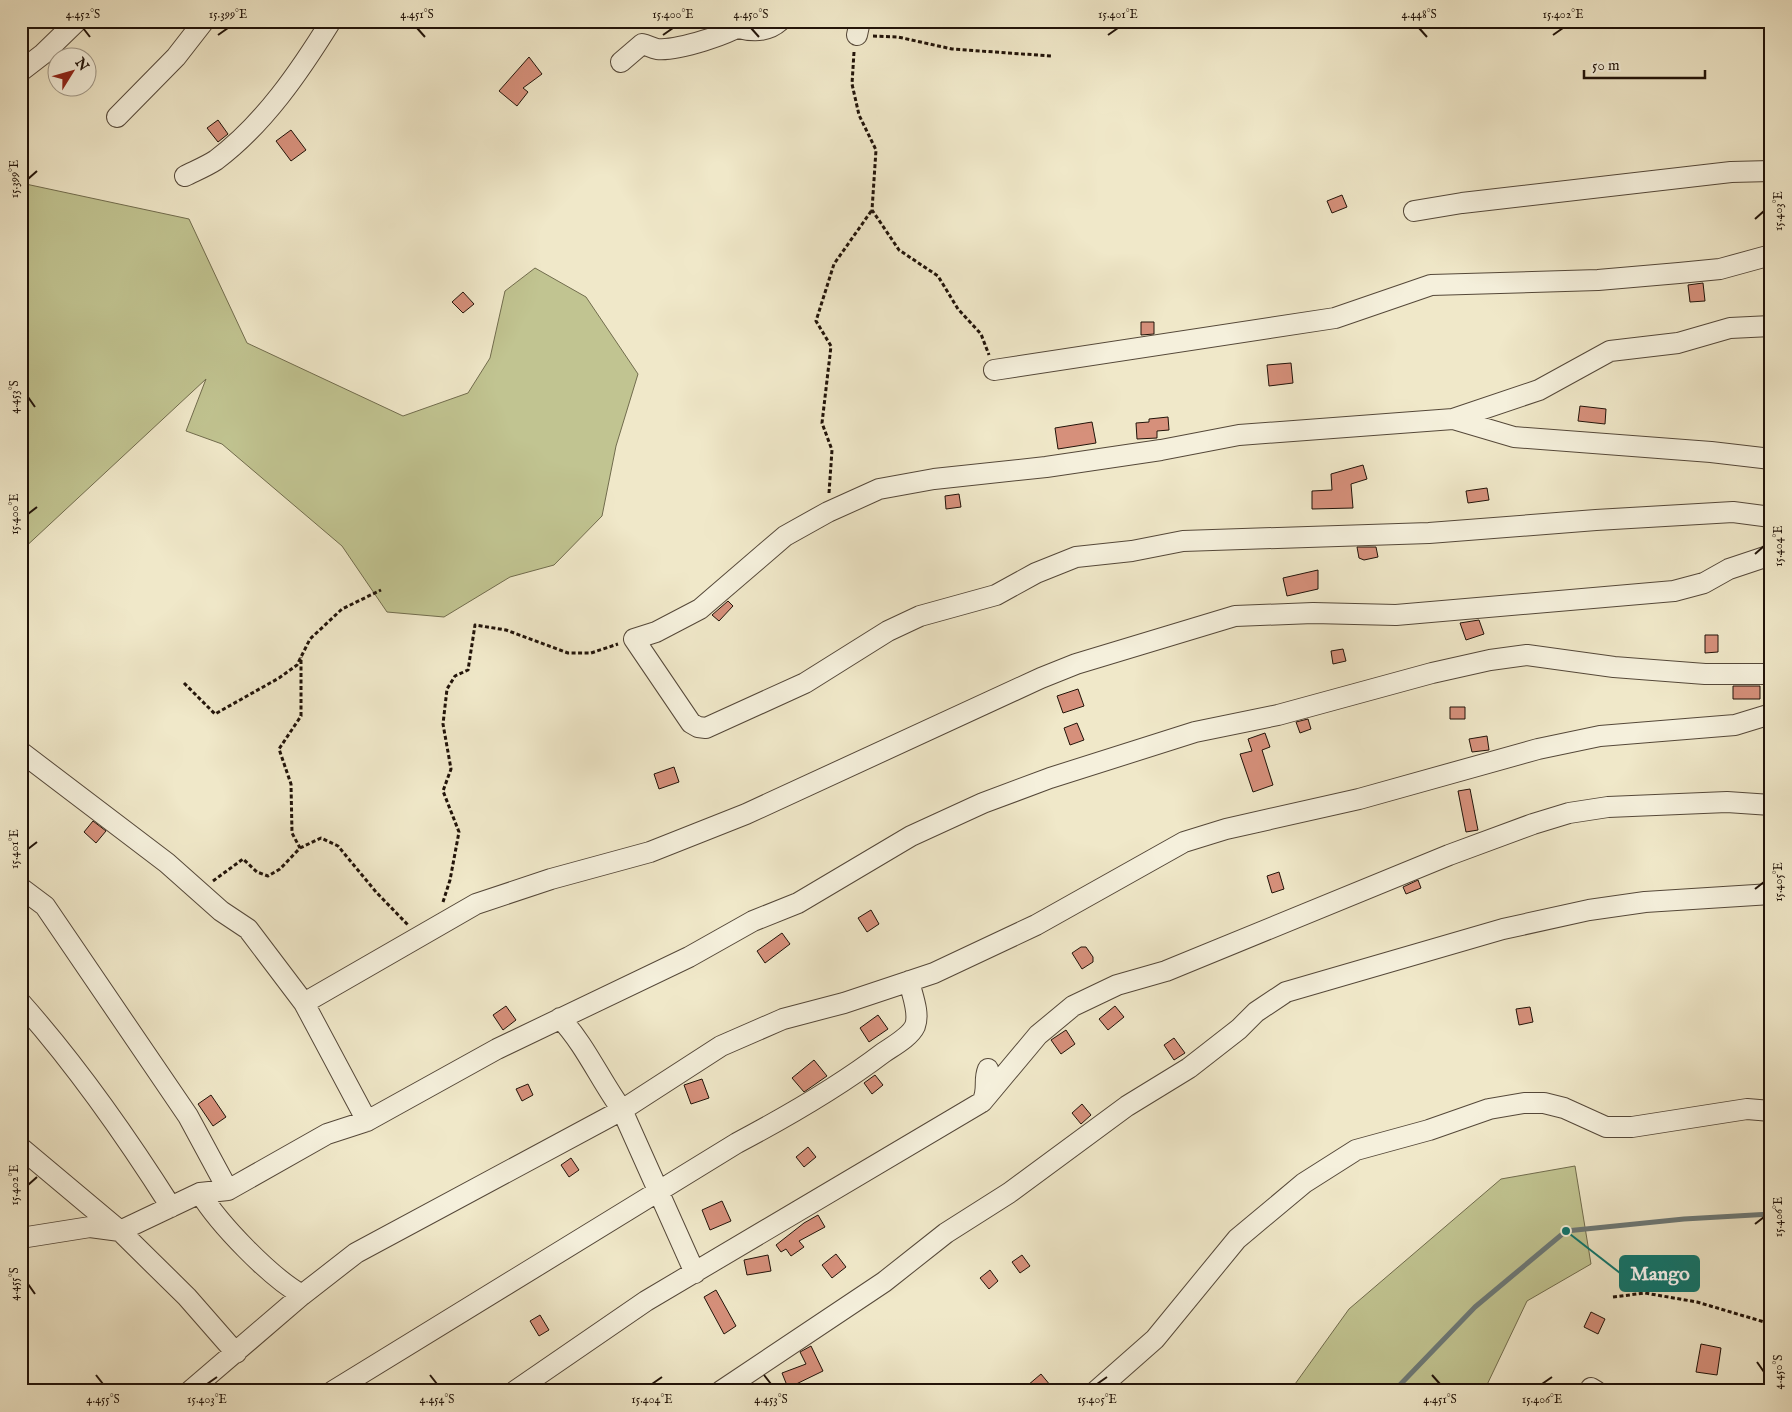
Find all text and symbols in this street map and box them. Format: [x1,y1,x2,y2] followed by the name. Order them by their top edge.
[66,7,100,22] text: 4.452°S
[209,7,247,22] text: 15.399°E
[400,7,434,22] text: 4.451°S
[652,7,694,22] text: 15.400°E
[734,7,768,22] text: 4.450°S
[1098,7,1138,22] text: 15.401°E
[1401,7,1437,22] text: 4.448°S
[1542,7,1584,22] text: 15.402°E
[48,48,98,98] north arrow
[1584,48,1706,80] scale bar
[70,54,92,75] text: N
[1592,56,1620,75] text: 50 m
[7,160,22,198] text: 15.399°E
[1771,191,1786,231] text: 15.403°E
[7,380,22,414] text: 4.453°S
[7,493,22,535] text: 15.400°E
[1771,525,1786,567] text: 15.404°E
[7,829,22,869] text: 15.401°E
[1771,862,1786,902] text: 15.405°E
[7,1164,22,1206] text: 15.402°E
[1771,1197,1786,1237] text: 15.406°E
[1620,1256,1699,1291] callout: Mango
[1630,1262,1690,1287] text: Mango
[7,1267,22,1301] text: 4.455°S
[1771,1355,1786,1389] text: 4.450°S
[86,1392,120,1407] text: 4.455°S
[187,1392,227,1407] text: 15.403°E
[420,1392,454,1407] text: 4.454°S
[631,1392,673,1407] text: 15.404°E
[754,1392,788,1407] text: 4.453°S
[1077,1392,1117,1407] text: 15.405°E
[1423,1392,1457,1407] text: 4.451°S
[1522,1392,1562,1407] text: 15.406°E

